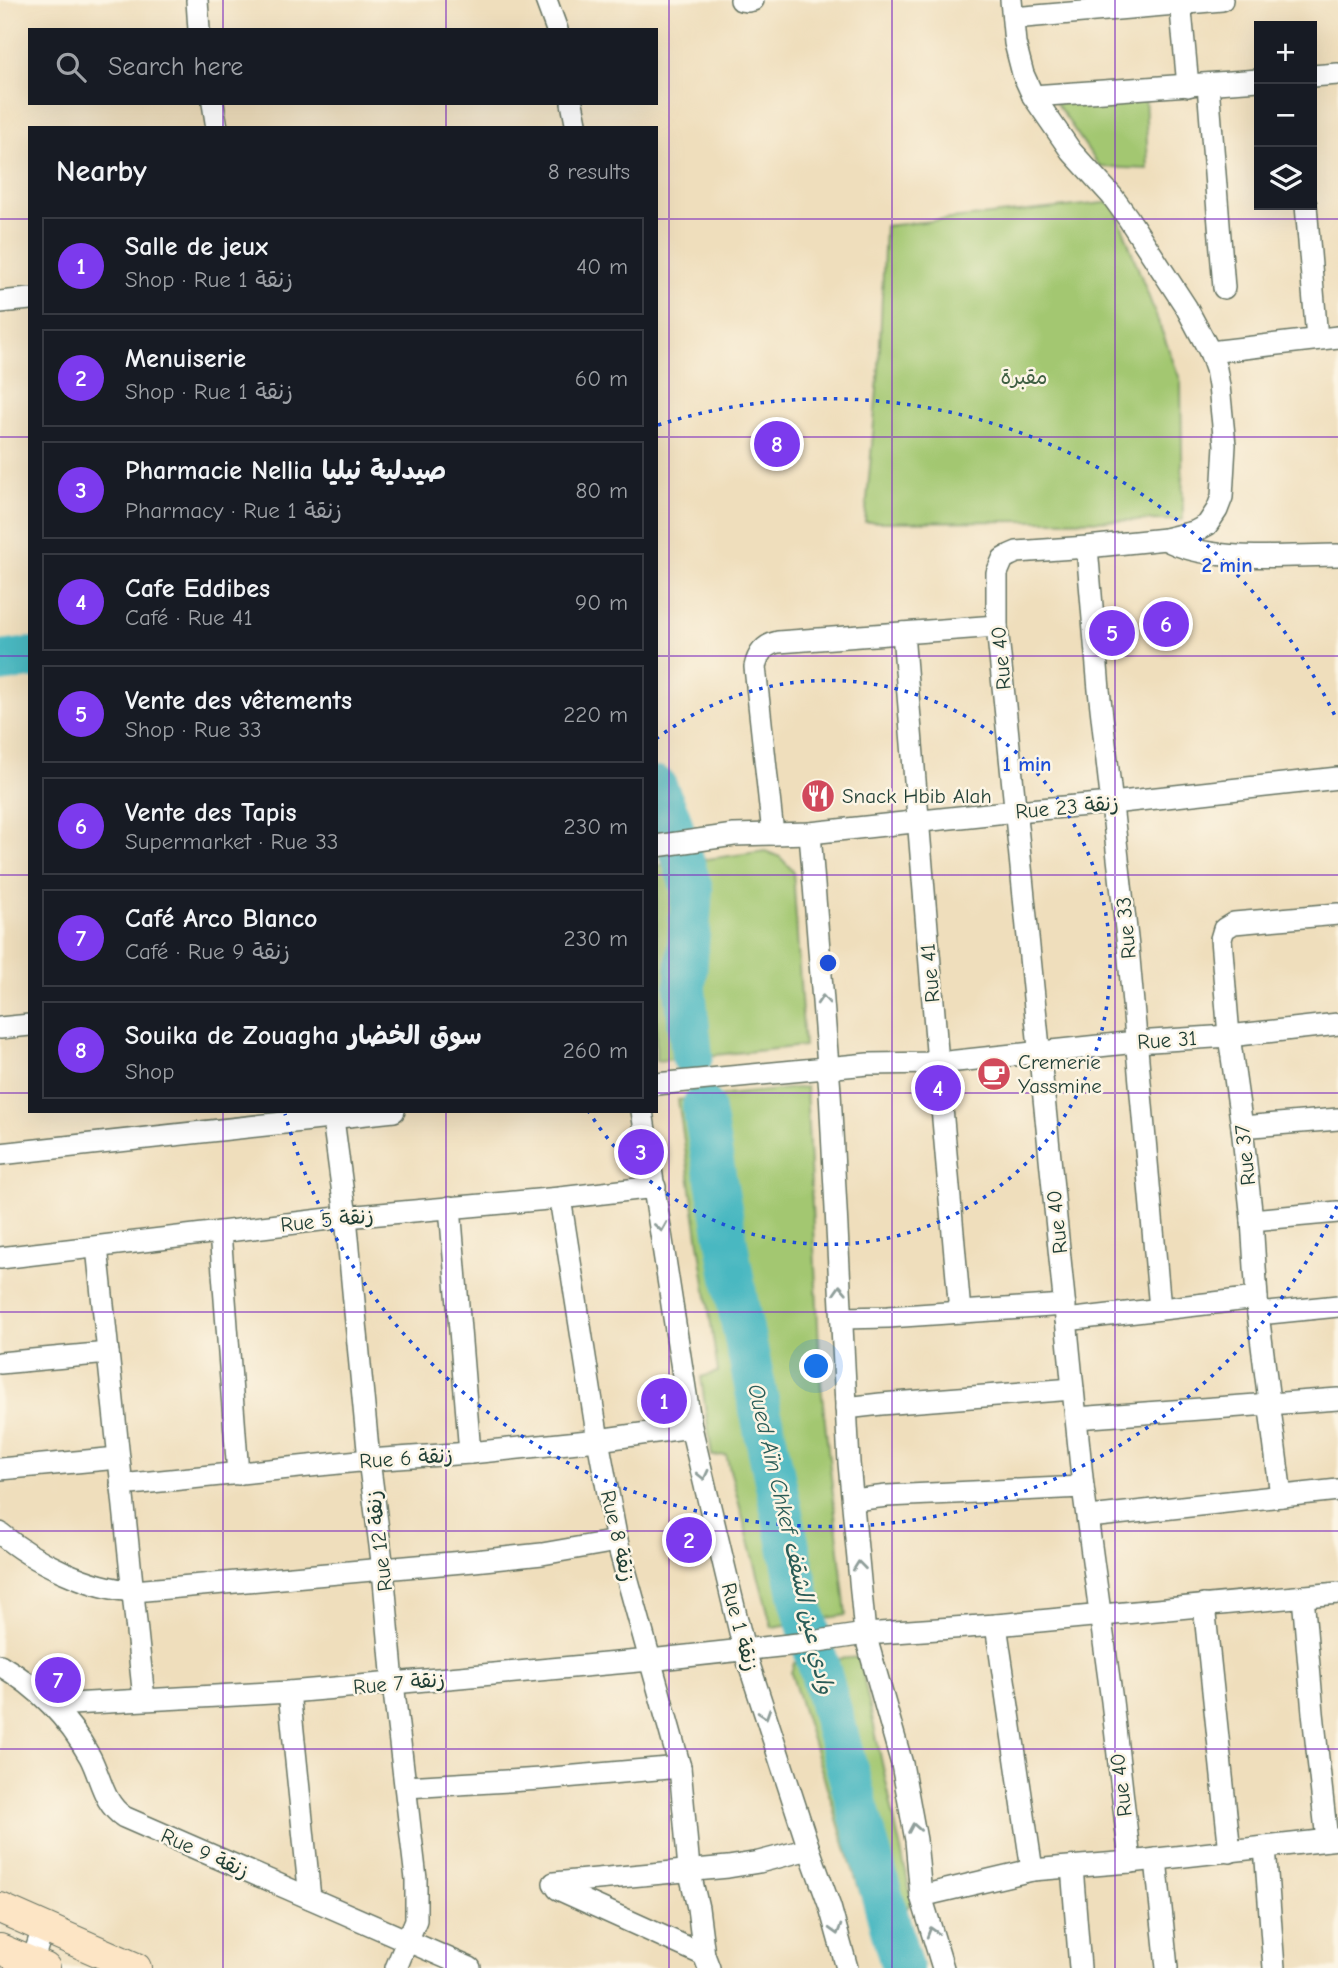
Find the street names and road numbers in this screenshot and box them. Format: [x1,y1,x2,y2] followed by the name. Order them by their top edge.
[986,625,1016,691] street label: Rue 40
[1014,791,1120,823] street label: Rue 23 زنقة
[1111,896,1141,960] street label: Rue 33
[915,942,945,1004] street label: Rue 41
[1136,1026,1198,1054] street label: Rue 31
[1230,1123,1260,1187] street label: Rue 37
[1042,1189,1072,1255] street label: Rue 40
[279,1203,375,1237] street label: Rue 5 زنقة
[358,1443,454,1473] street label: Rue 6 زنقة
[596,1488,640,1584] street label: Rue 8 زنقة
[361,1489,397,1593] street label: Rue 12 زنقة
[717,1580,763,1674] street label: Rue 1 زنقة
[352,1667,446,1699] street label: Rue 7 زنقة
[1105,1752,1137,1818] street label: Rue 40
[157,1823,253,1883] street label: Rue 9 زنقة

